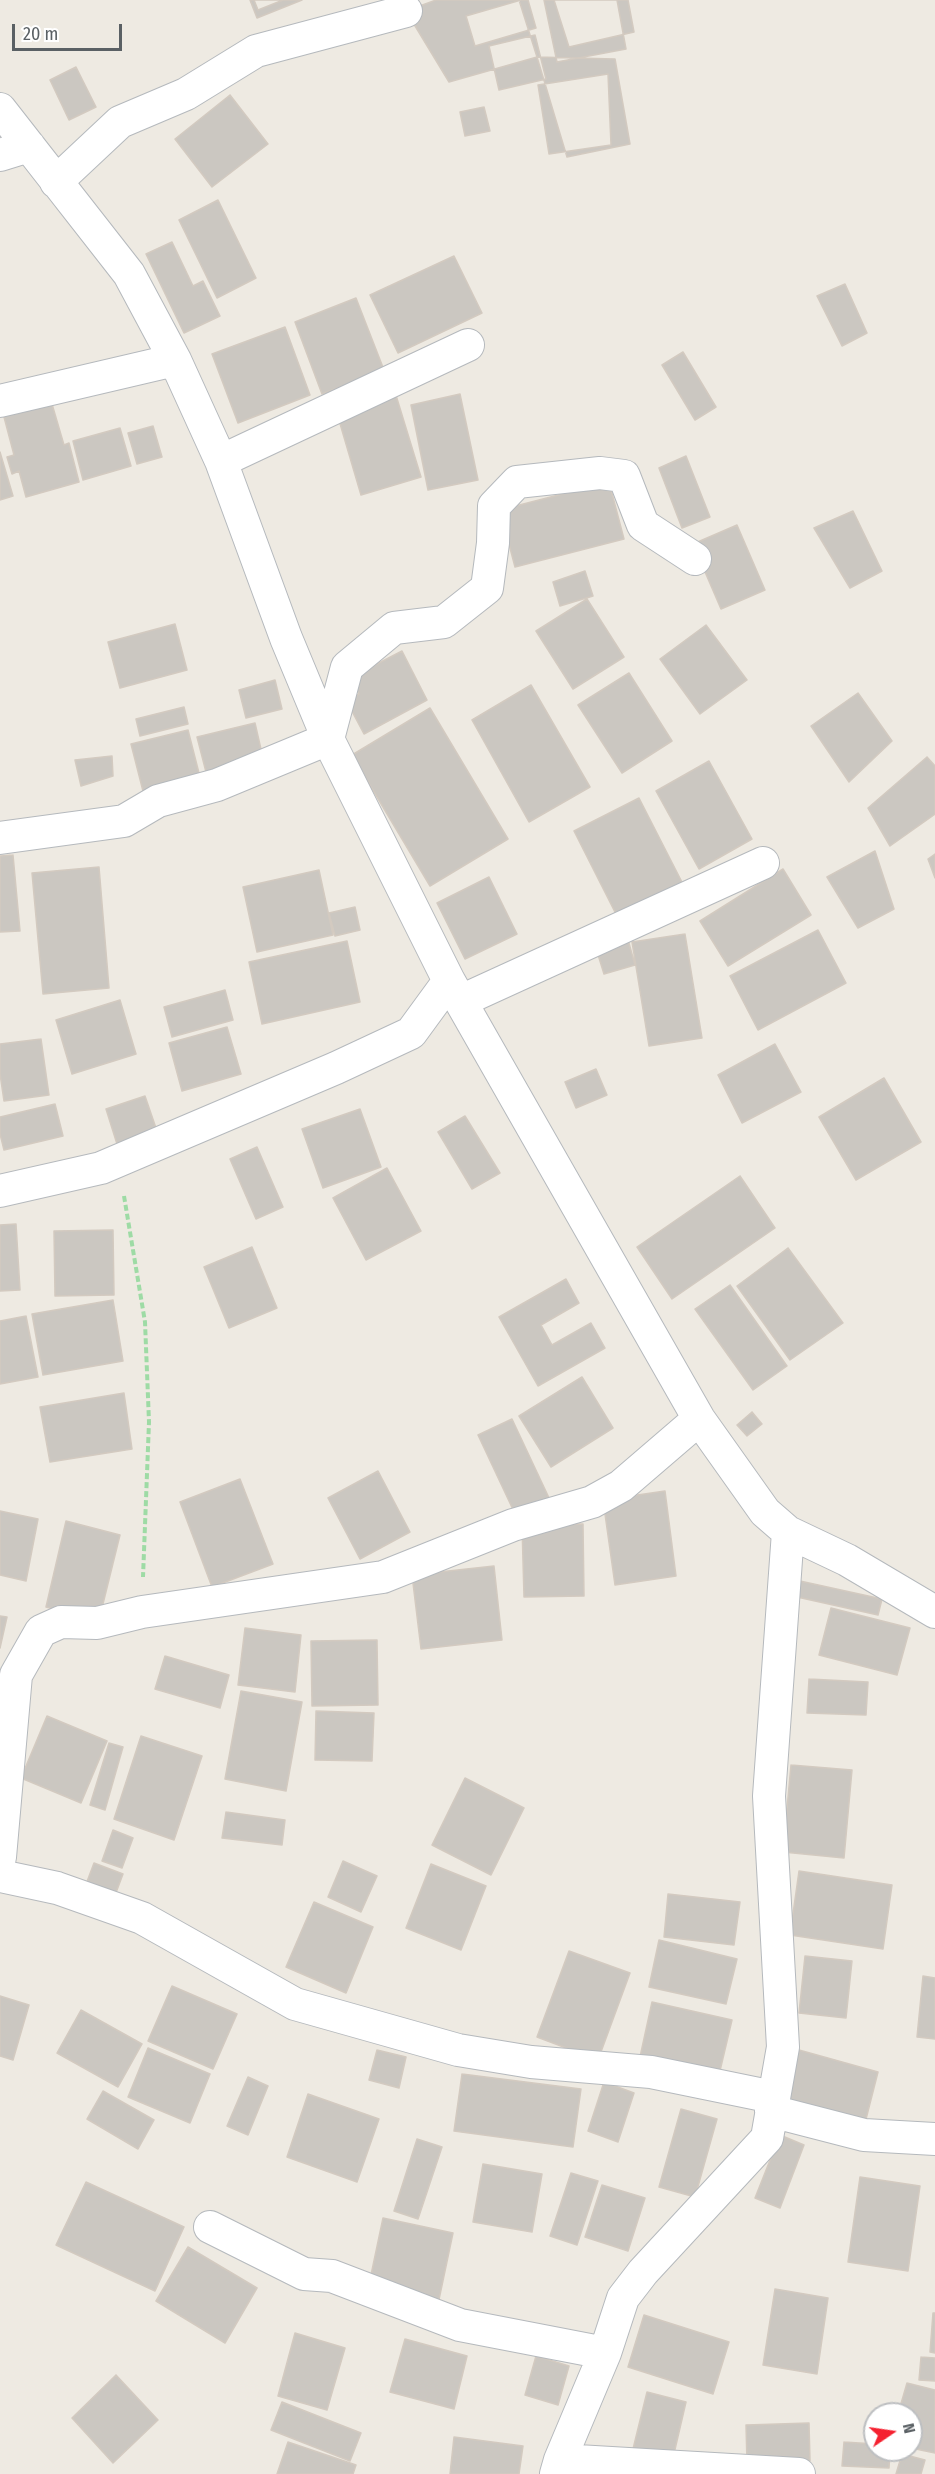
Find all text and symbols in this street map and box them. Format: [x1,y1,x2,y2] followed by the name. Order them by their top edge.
[15,12,124,50] scale bar
[23,23,58,45] text: 20 m
[863,2402,923,2462] north arrow
[899,2421,919,2435] text: N

